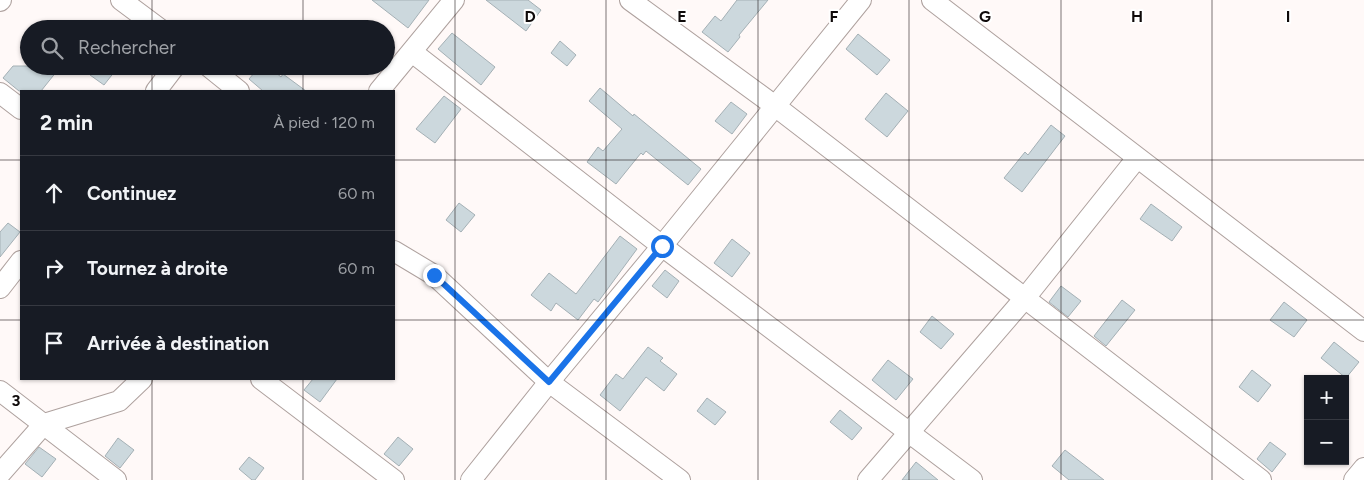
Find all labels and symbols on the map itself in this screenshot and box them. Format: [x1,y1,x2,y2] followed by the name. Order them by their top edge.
[524,7,536,26] text: D
[677,7,687,26] text: E
[830,7,839,26] text: F
[979,7,991,26] text: G
[1131,7,1143,26] text: H
[1286,7,1290,26] text: I
[651,235,674,258] route start
[423,264,446,287] route end
[12,391,21,410] text: 3

